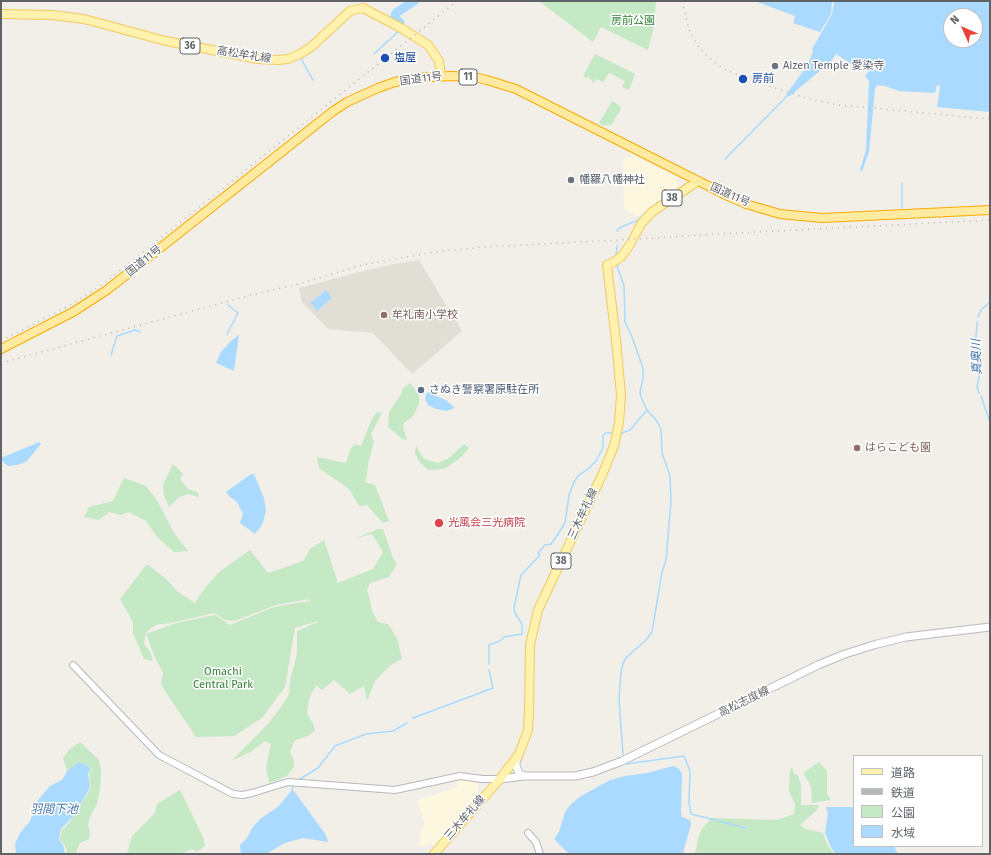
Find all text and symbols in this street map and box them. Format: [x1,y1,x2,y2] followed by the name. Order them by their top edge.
[943,8,983,48] north arrow
[948,13,962,27] text: N
[611,14,655,28] park label: 房前公園
[180,38,200,54] road number: 36
[216,44,272,66] street label: 高松牟礼線
[394,51,416,65] place label: 塩屋
[379,52,391,64] marker: 塩屋
[783,59,885,73] place label: Aizen Temple 愛染寺
[770,61,780,71] marker: Aizen Temple 愛染寺
[459,69,477,85] road number: 11
[399,70,443,88] street label: 国道11号
[752,72,774,86] place label: 房前
[737,73,749,85] marker: 房前
[579,173,645,187] place label: 幡羅八幡神社
[566,175,576,185] marker: 幡羅八幡神社
[708,180,752,210] street label: 国道11号
[662,190,682,206] road number: 38
[123,243,165,279] street label: 国道11号
[392,308,458,322] place label: 牟礼南小学校
[379,310,389,320] marker: 牟礼南小学校
[969,339,985,375] water label: 真奥川
[429,383,539,397] place label: さぬき警察署原駐在所
[416,385,426,395] marker: さぬき警察署原駐在所
[865,441,931,455] place label: はらこども園
[852,443,862,453] marker: はらこども園
[565,486,601,542] street label: 三木牟礼線
[448,516,525,530] place label: 光風会三光病院
[433,517,445,529] marker: 光風会三光病院
[551,553,571,569] road number: 38
[193,665,253,691] park label: Omachi Central Park
[716,684,772,720] street label: 高松志度線
[853,755,983,847] legend
[891,766,915,780] text: 道路
[891,786,915,800] text: 鉄道
[442,793,488,843] street label: 三木牟礼線
[30,803,78,817] water label: 羽間下池
[891,806,915,820] text: 公園
[891,826,915,840] text: 水域

